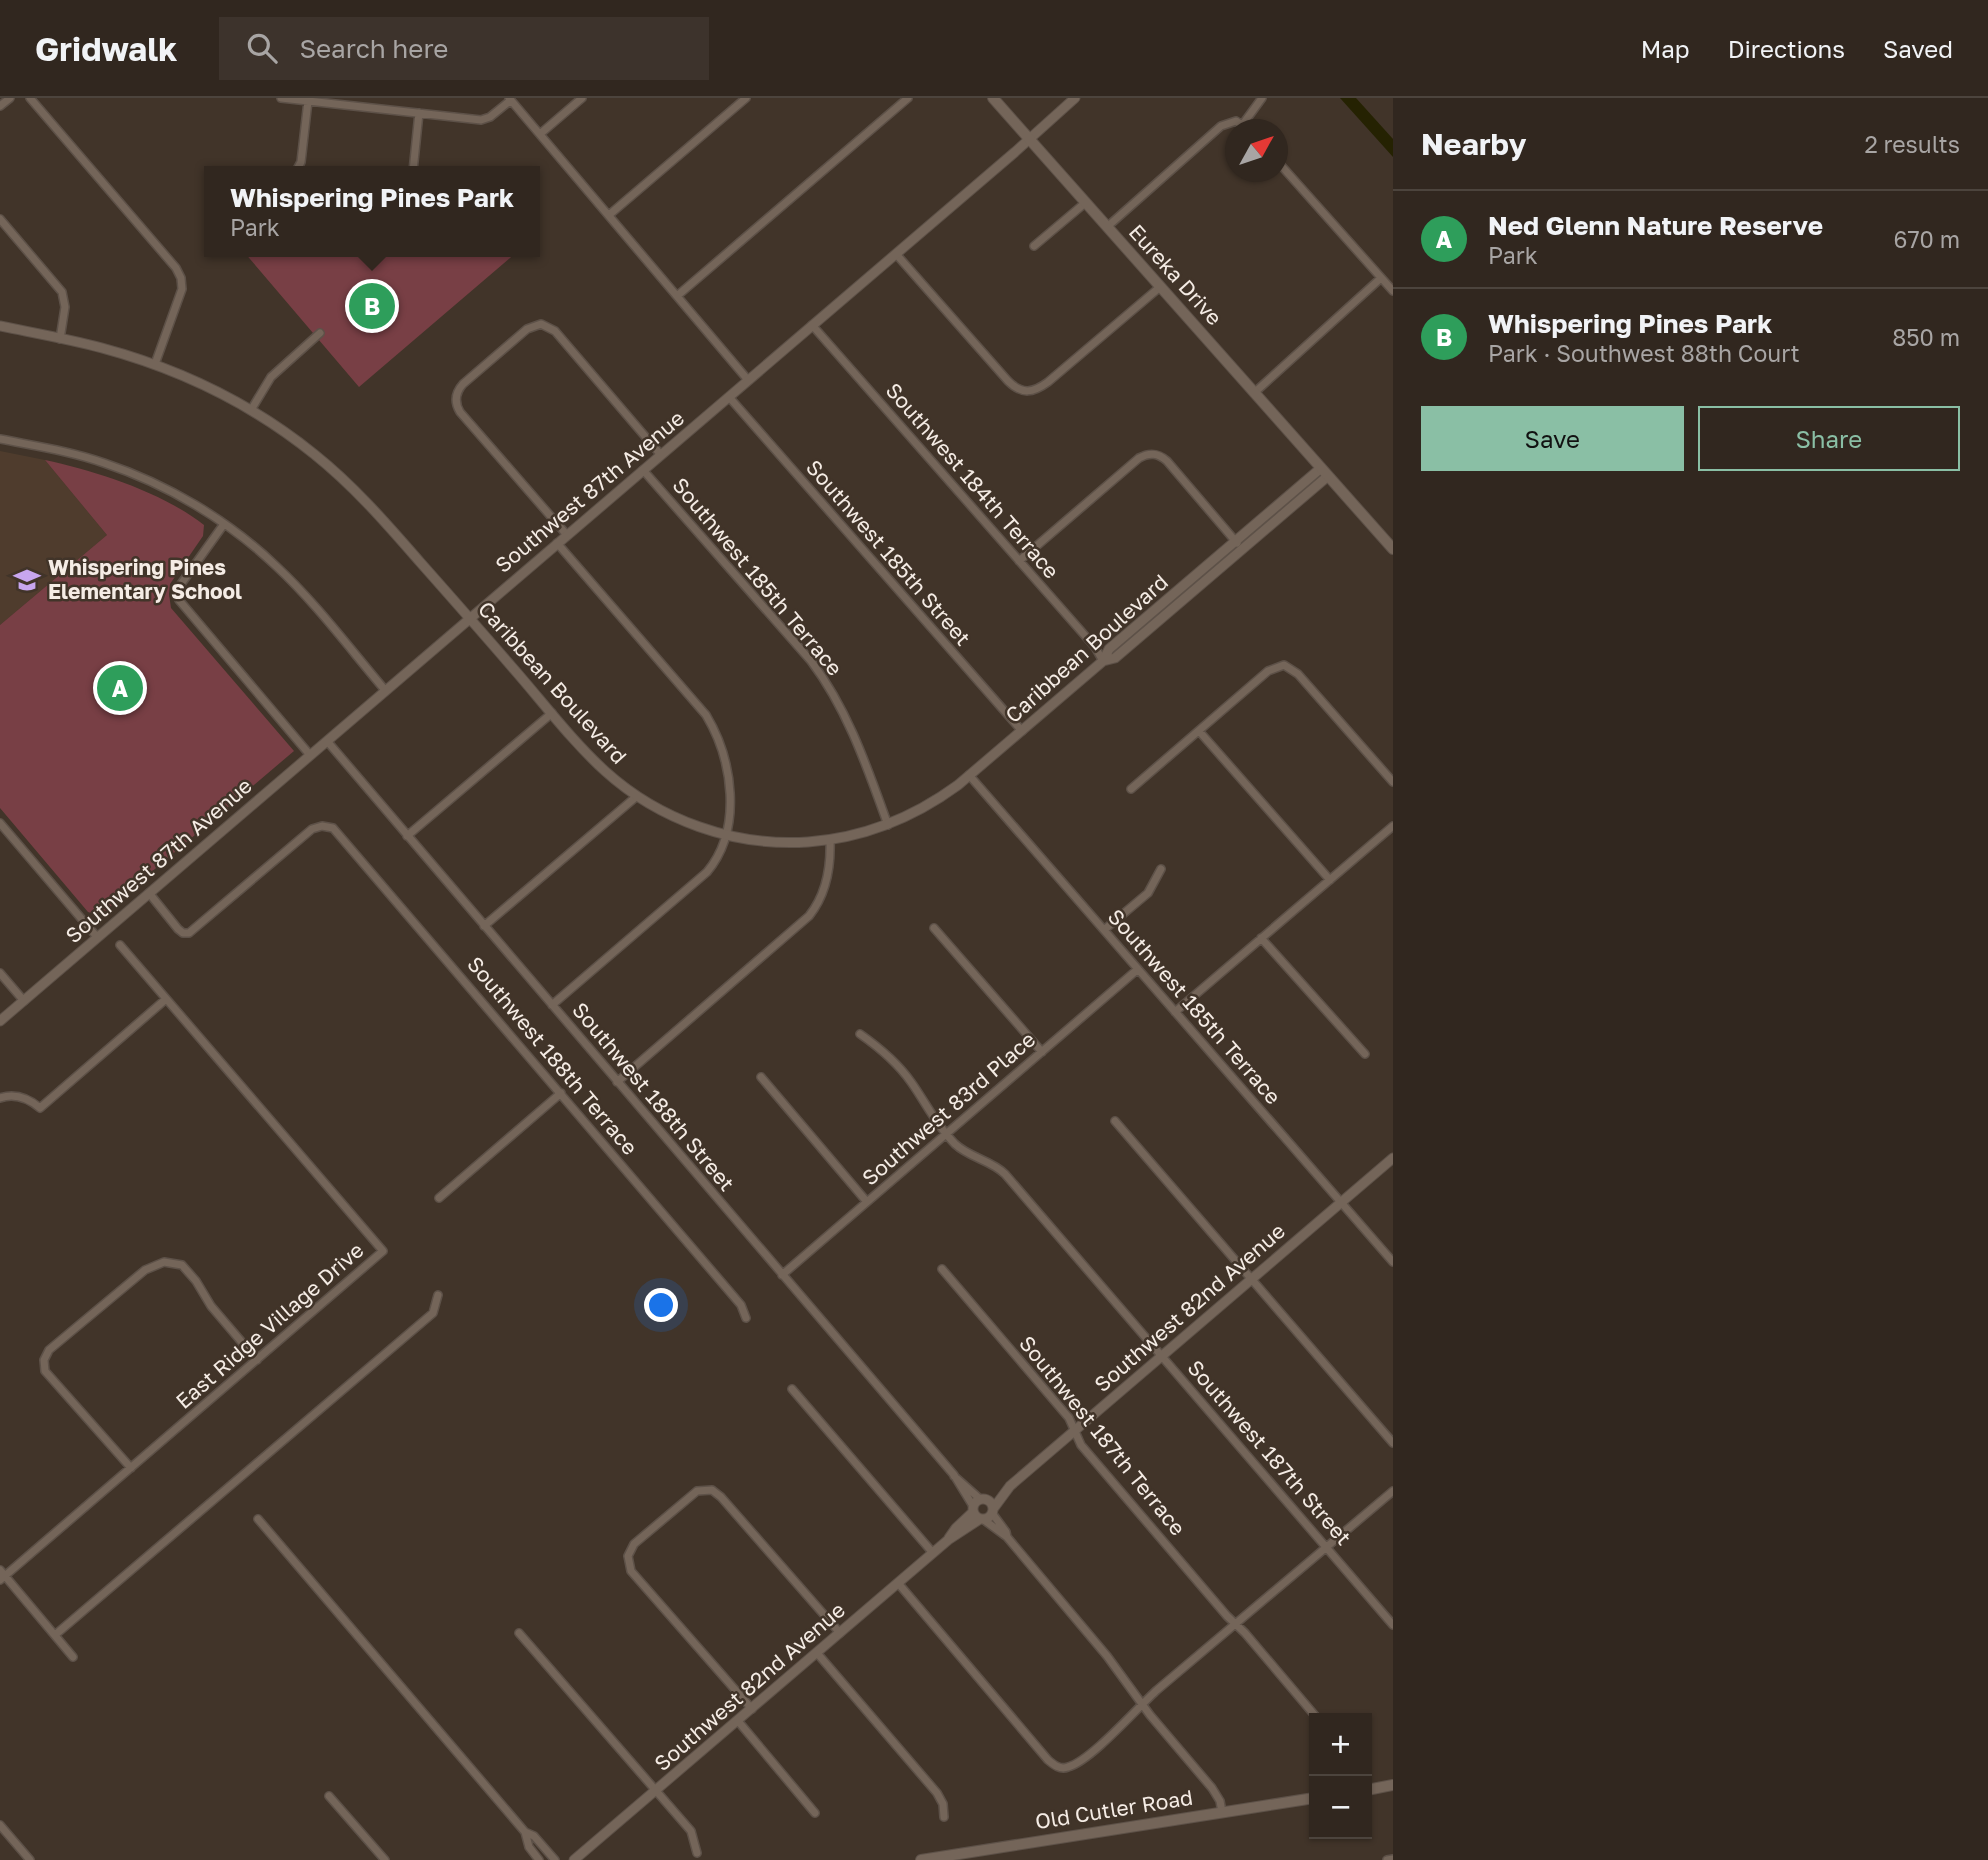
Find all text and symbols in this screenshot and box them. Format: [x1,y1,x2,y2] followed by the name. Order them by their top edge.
[219,17,709,80] search box
[35,29,177,68] text: Gridwalk
[243,29,281,67] icon: search
[299,33,448,64] text: Search here
[1641,34,1690,63] text: Map
[1728,34,1845,63] text: Directions
[1883,34,1953,63] text: Saved
[1225,119,1288,182] north arrow
[1421,126,1526,162] text: Nearby
[1864,130,1960,158] text: 2 results
[204,166,540,257] popup
[230,182,514,213] text: Whispering Pines Park
[1488,210,1823,241] text: Ned Glenn Nature Reserve
[230,213,280,241] text: Park
[1124,219,1228,330] street label: Eureka Drive
[1436,225,1452,253] text: A
[1894,225,1960,253] text: 670 m
[1488,241,1538,269] text: Park
[349,280,395,332] pin: B
[1488,308,1772,339] text: Whispering Pines Park
[1436,323,1452,351] text: B
[1892,323,1960,351] text: 850 m
[1488,339,1800,367] text: Park · Southwest 88th Court
[881,377,1065,584] street label: Southwest 184th Terrace
[490,405,689,578] street label: Southwest 87th Avenue
[1421,406,1684,471] button: Save
[1698,406,1960,471] button: Share
[801,454,976,651] street label: Southwest 185th Street
[667,472,848,681] street label: Southwest 185th Terrace
[48,554,242,604] place label: Whispering Pines Elementary School
[12,565,42,595] school or university icon: Whispering Pines Elementary School
[1000,568,1173,728] street label: Caribbean Boulevard
[473,596,633,769] street label: Caribbean Boulevard
[97,662,143,714] pin: A
[60,772,257,948] street label: Southwest 87th Avenue
[1103,903,1287,1109] street label: Southwest 185th Terrace
[462,951,643,1160] street label: Southwest 188th Terrace
[567,997,740,1196] street label: Southwest 188th Street
[856,1026,1040,1190] street label: Southwest 83rd Place
[1089,1217,1290,1397] street label: Southwest 82nd Avenue
[170,1237,368,1414] street label: East Ridge Village Drive
[644,1288,678,1322] your location
[1014,1330,1191,1540] street label: Southwest 187th Terrace
[1182,1355,1357,1550] street label: Southwest 187th Street
[649,1596,850,1776] street label: Southwest 82nd Avenue
[1309,1713,1372,1839] map controls
[1309,1713,1372,1776] button: +
[1309,1776,1372,1839] button: −
[1033,1784,1194,1834] street label: Old Cutler Road

